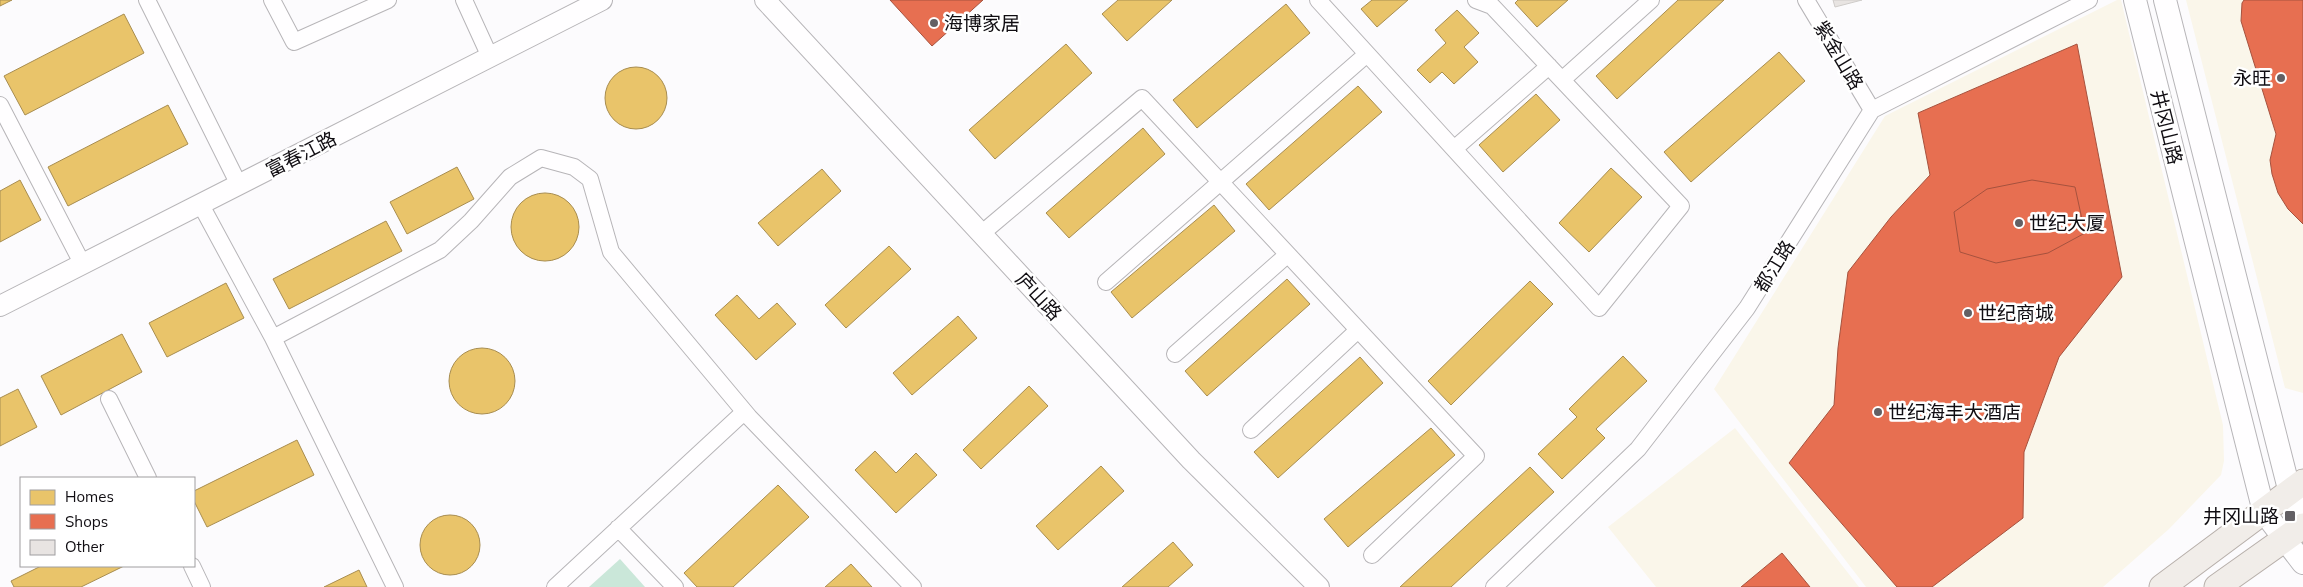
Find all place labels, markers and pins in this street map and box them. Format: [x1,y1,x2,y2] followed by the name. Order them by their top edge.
[944,11,1020,35] place label: 海博家居
[928,17,940,29] marker: 海博家居
[2233,66,2271,90] place label: 永旺
[2275,72,2287,84] marker: 永旺
[2029,211,2105,235] place label: 世纪大厦
[2013,217,2025,229] marker: 世纪大厦
[1978,301,2054,325] place label: 世纪商城
[1962,307,1974,319] marker: 世纪商城
[1888,400,2021,424] place label: 世纪海丰大酒店
[1872,406,1884,418] marker: 世纪海丰大酒店
[2203,504,2279,528] place label: 井冈山路
[2283,509,2297,523] marker: 井冈山路

